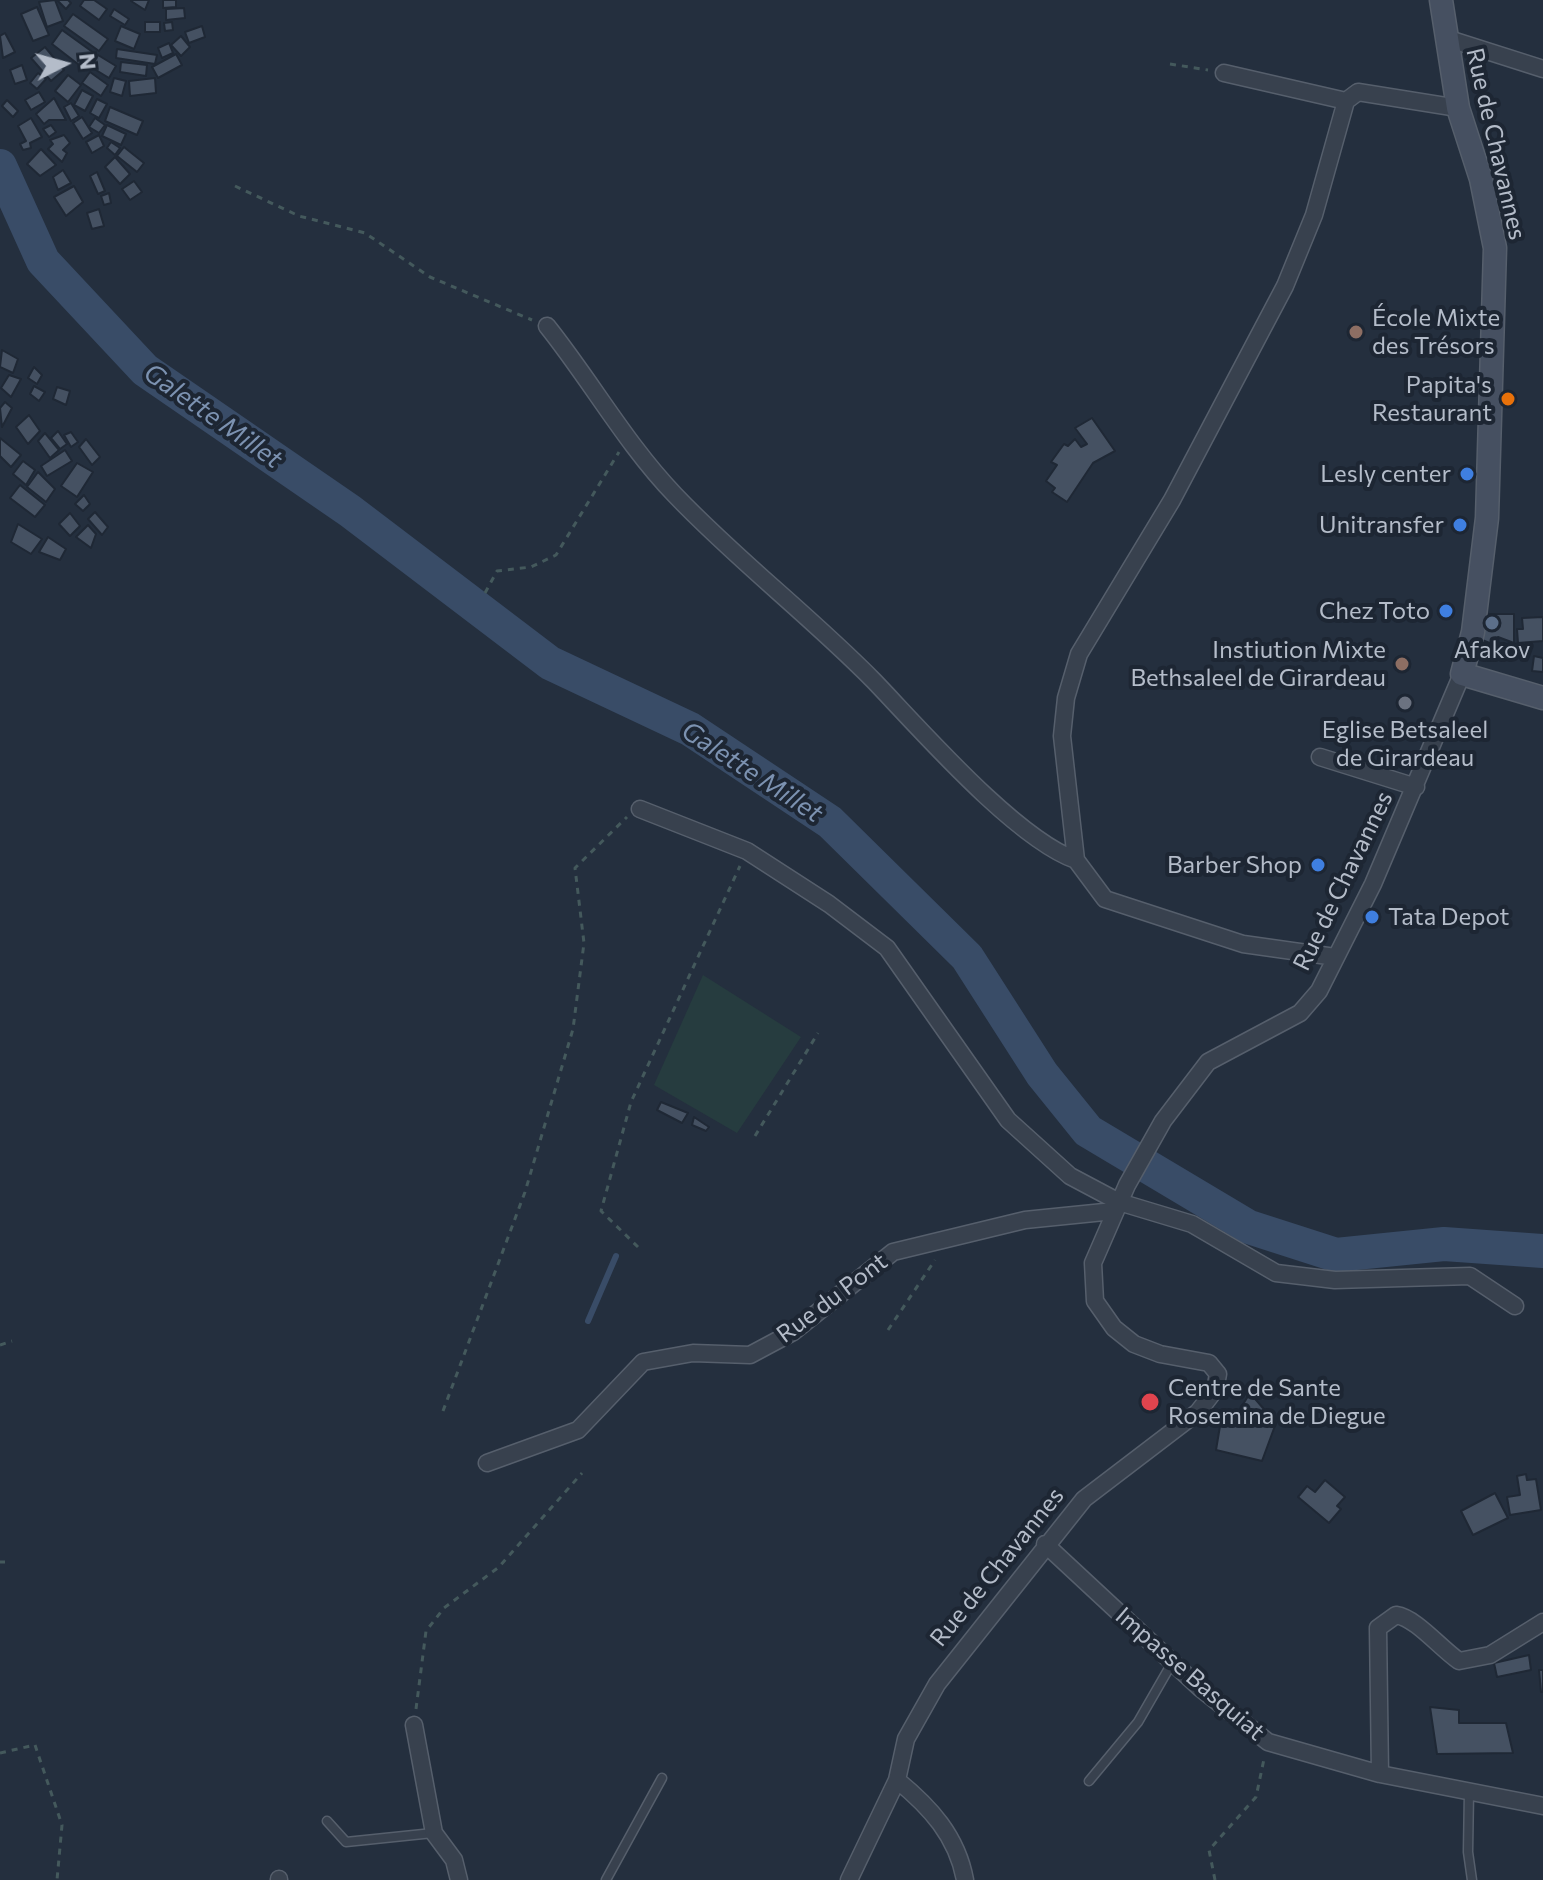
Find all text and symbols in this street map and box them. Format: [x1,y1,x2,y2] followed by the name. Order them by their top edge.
[24,24,104,104] north arrow
[1460,45,1532,243] street label: Rue de Chavannes
[74,52,103,71] text: N
[1372,304,1500,360] place label: École Mixte des Trésors
[1347,323,1365,341] marker: École Mixte des Trésors
[138,357,288,475] water label: Galette Millet
[1372,371,1492,427] place label: Papita's Restaurant
[1499,390,1517,408] marker: Papita's Restaurant
[1320,460,1451,488] place label: Lesly center
[1458,465,1476,483] marker: Lesly center
[1319,511,1444,539] place label: Unitransfer
[1451,516,1469,534] marker: Unitransfer
[1319,597,1430,625] place label: Chez Toto
[1437,602,1455,620] marker: Chez Toto
[1483,614,1501,632] marker: Afakov
[1130,636,1386,692] place label: Instiution Mixte Bethsaleel de Girardeau
[1454,636,1530,664] place label: Afakov
[1393,655,1411,673] marker: Instiution Mixte Bethsaleel de Girardeau
[1396,694,1414,712] marker: Eglise Betsaleel de Girardeau
[676,715,828,829] water label: Galette Millet
[1322,716,1488,772] place label: Eglise Betsaleel de Girardeau
[1287,787,1399,975] street label: Rue de Chavannes
[1167,851,1302,879] place label: Barber Shop
[1309,856,1327,874] marker: Barber Shop
[1388,903,1509,931] place label: Tata Depot
[1363,908,1381,926] marker: Tata Depot
[771,1247,893,1349] street label: Rue du Pont
[1168,1374,1386,1430] place label: Centre de Sante Rosemina de Diegue
[1139,1391,1161,1413] marker: Centre de Sante Rosemina de Diegue
[924,1482,1070,1652] street label: Rue de Chavannes
[1109,1601,1271,1747] street label: Impasse Basquiat

